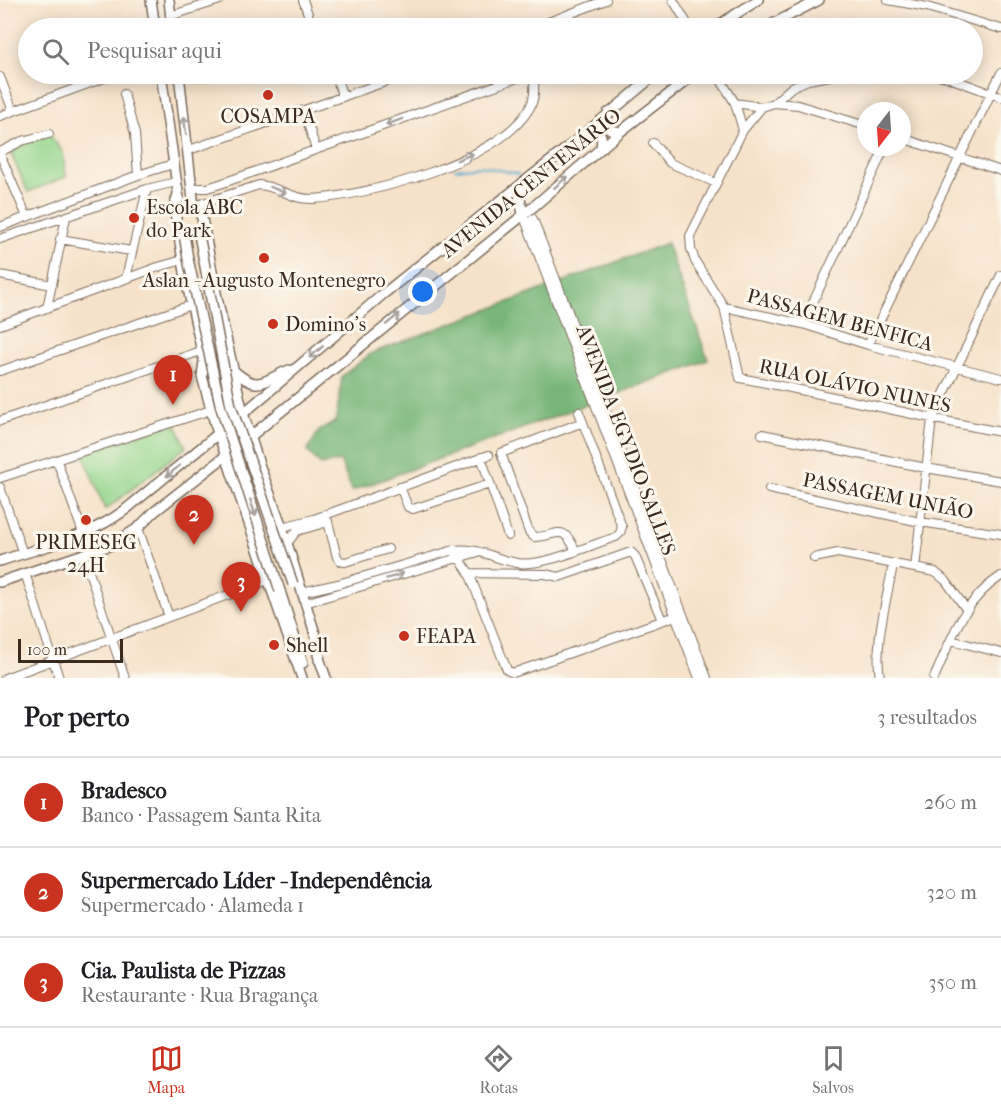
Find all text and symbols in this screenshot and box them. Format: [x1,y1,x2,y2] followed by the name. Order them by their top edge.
[18,18,983,84] search box
[39,35,72,68] icon: search
[87,38,222,64] text: Pesquisar aqui
[261,88,275,102] marker: COSAMPA
[857,102,911,156] north arrow
[435,103,625,263] street label: AVENIDA CENTENÁRIO
[220,105,317,128] place label: COSAMPA
[180,116,191,135] one-way arrow
[385,117,404,128] one-way arrow
[456,151,474,162] one-way arrow
[553,175,568,189] one-way arrow
[269,185,287,196] one-way arrow
[146,196,243,242] place label: Escola ABC do Park
[127,211,141,225] marker: Escola ABC do Park
[257,251,271,265] marker: Aslan - Augusto Montenegro
[141,269,386,292] place label: Aslan - Augusto Montenegro
[408,277,437,306] your location
[745,284,936,356] street label: PASSAGEM BENFICA
[385,312,401,325] one-way arrow
[285,313,366,336] place label: Domino's
[266,317,280,331] marker: Domino's
[571,321,681,558] street label: AVENIDA EGYDIO SALLES
[308,345,324,358] one-way arrow
[757,353,953,418] street label: RUA OLÁVIO NUNES
[154,356,192,405] pin: 1
[165,464,181,477] one-way arrow
[801,467,975,524] street label: PASSAGEM UNIÃO
[174,496,214,545] pin: 2
[248,498,259,517] one-way arrow
[79,513,93,527] marker: PRIMESEG 24H
[35,531,137,577] place label: PRIMESEG 24H
[222,562,260,612] pin: 3
[385,570,404,581] one-way arrow
[416,625,477,648] place label: FEAPA
[397,629,411,643] marker: FEAPA
[286,634,329,657] place label: Shell
[18,636,123,664] scale bar
[267,638,281,652] marker: Shell
[27,640,67,659] text: 100 m
[24,702,129,733] text: Por perto
[877,706,977,729] text: 3 resultados
[81,778,167,804] text: Bradesco
[40,791,47,814] text: 1
[924,791,977,814] text: 260 m
[81,804,321,827] text: Banco · Passagem Santa Rita
[81,868,431,894] text: Supermercado Líder - Independência
[38,881,49,904] text: 2
[927,881,977,904] text: 320 m
[81,894,304,917] text: Supermercado · Alameda 1
[81,958,286,984] text: Cia. Paulista de Pizzas
[39,971,48,994] text: 3
[928,971,977,994] text: 350 m
[81,984,318,1007] text: Restaurante · Rua Bragança
[147,1042,185,1097] tab: Mapa
[480,1042,518,1097] tab: Rotas
[812,1042,854,1097] tab: Salvos

